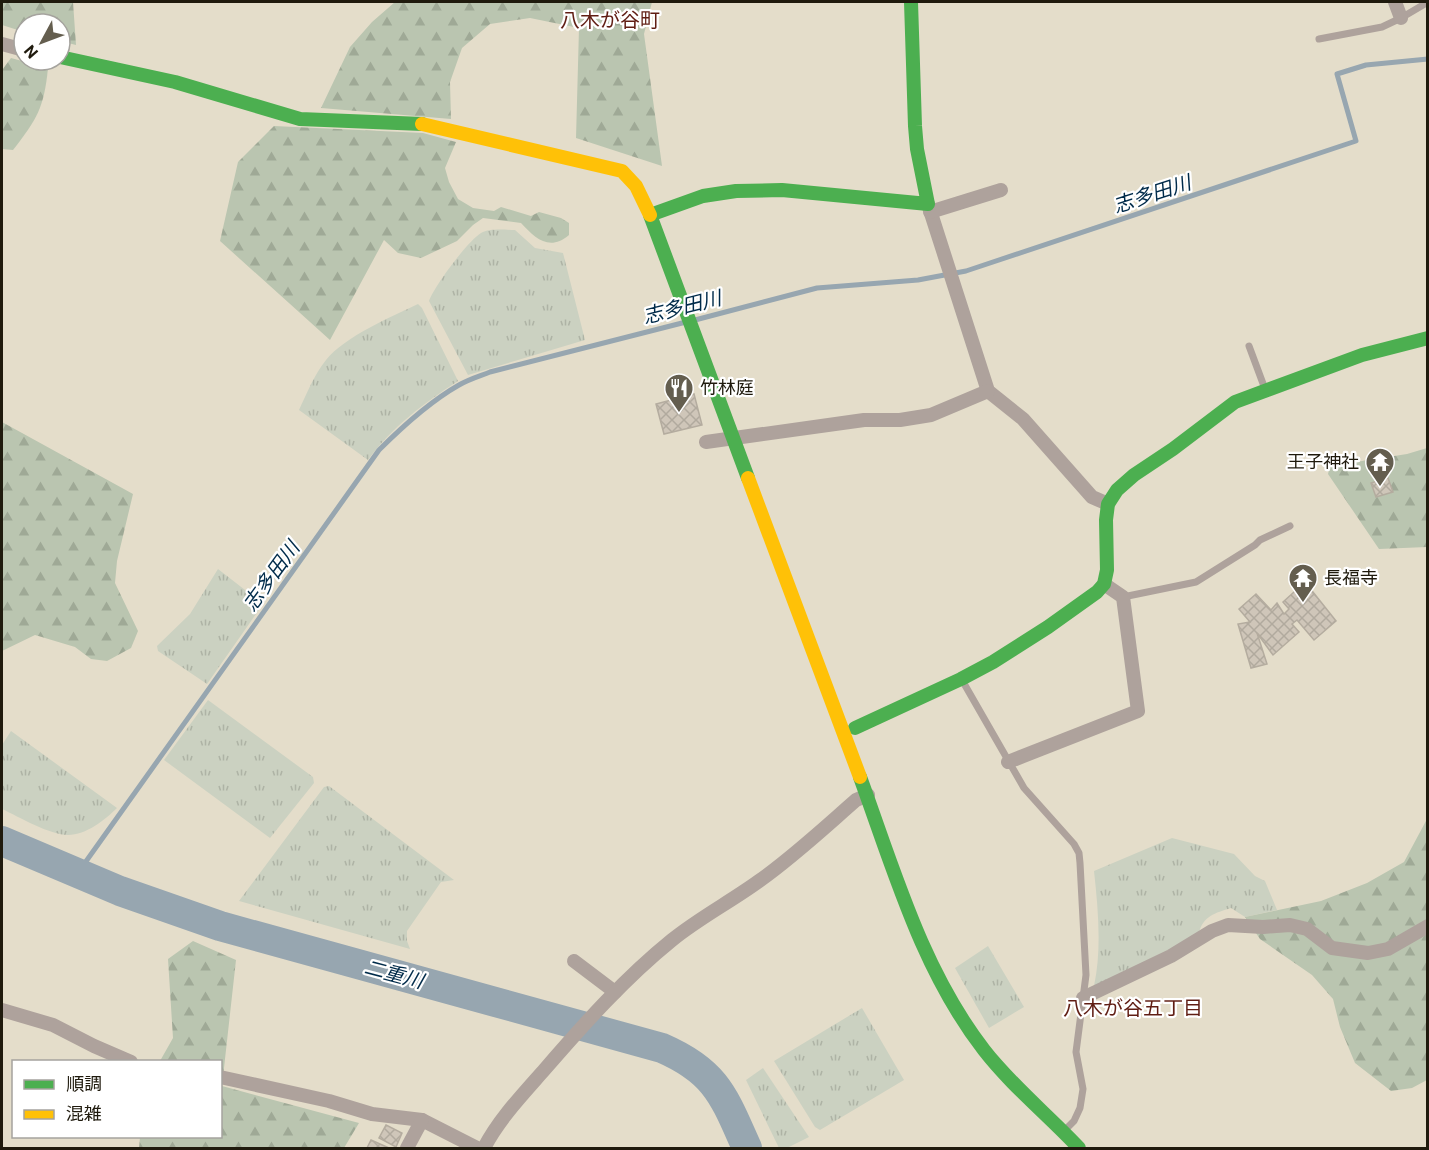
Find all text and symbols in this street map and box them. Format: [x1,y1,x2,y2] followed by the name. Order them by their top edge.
[560,8,660,32] district label: 八木が谷町
[12,12,72,72] north arrow
[20,41,42,62] text: N
[1110,170,1196,218] water label: 志多田川
[640,285,726,328] water label: 志多田川
[663,372,695,414] restaurant icon: 竹林庭
[700,377,754,398] place label: 竹林庭
[1364,446,1396,488] temple icon: 王子神社
[1287,451,1359,472] place label: 王子神社
[238,535,305,615] water label: 志多田川
[1287,562,1319,604] temple icon: 長福寺
[1324,567,1378,588] place label: 長福寺
[362,955,428,994] water label: 二重川
[1063,996,1203,1020] district label: 八木が谷五丁目
[12,1060,222,1138] legend
[66,1073,102,1094] text: 順調
[66,1103,102,1124] text: 混雑

